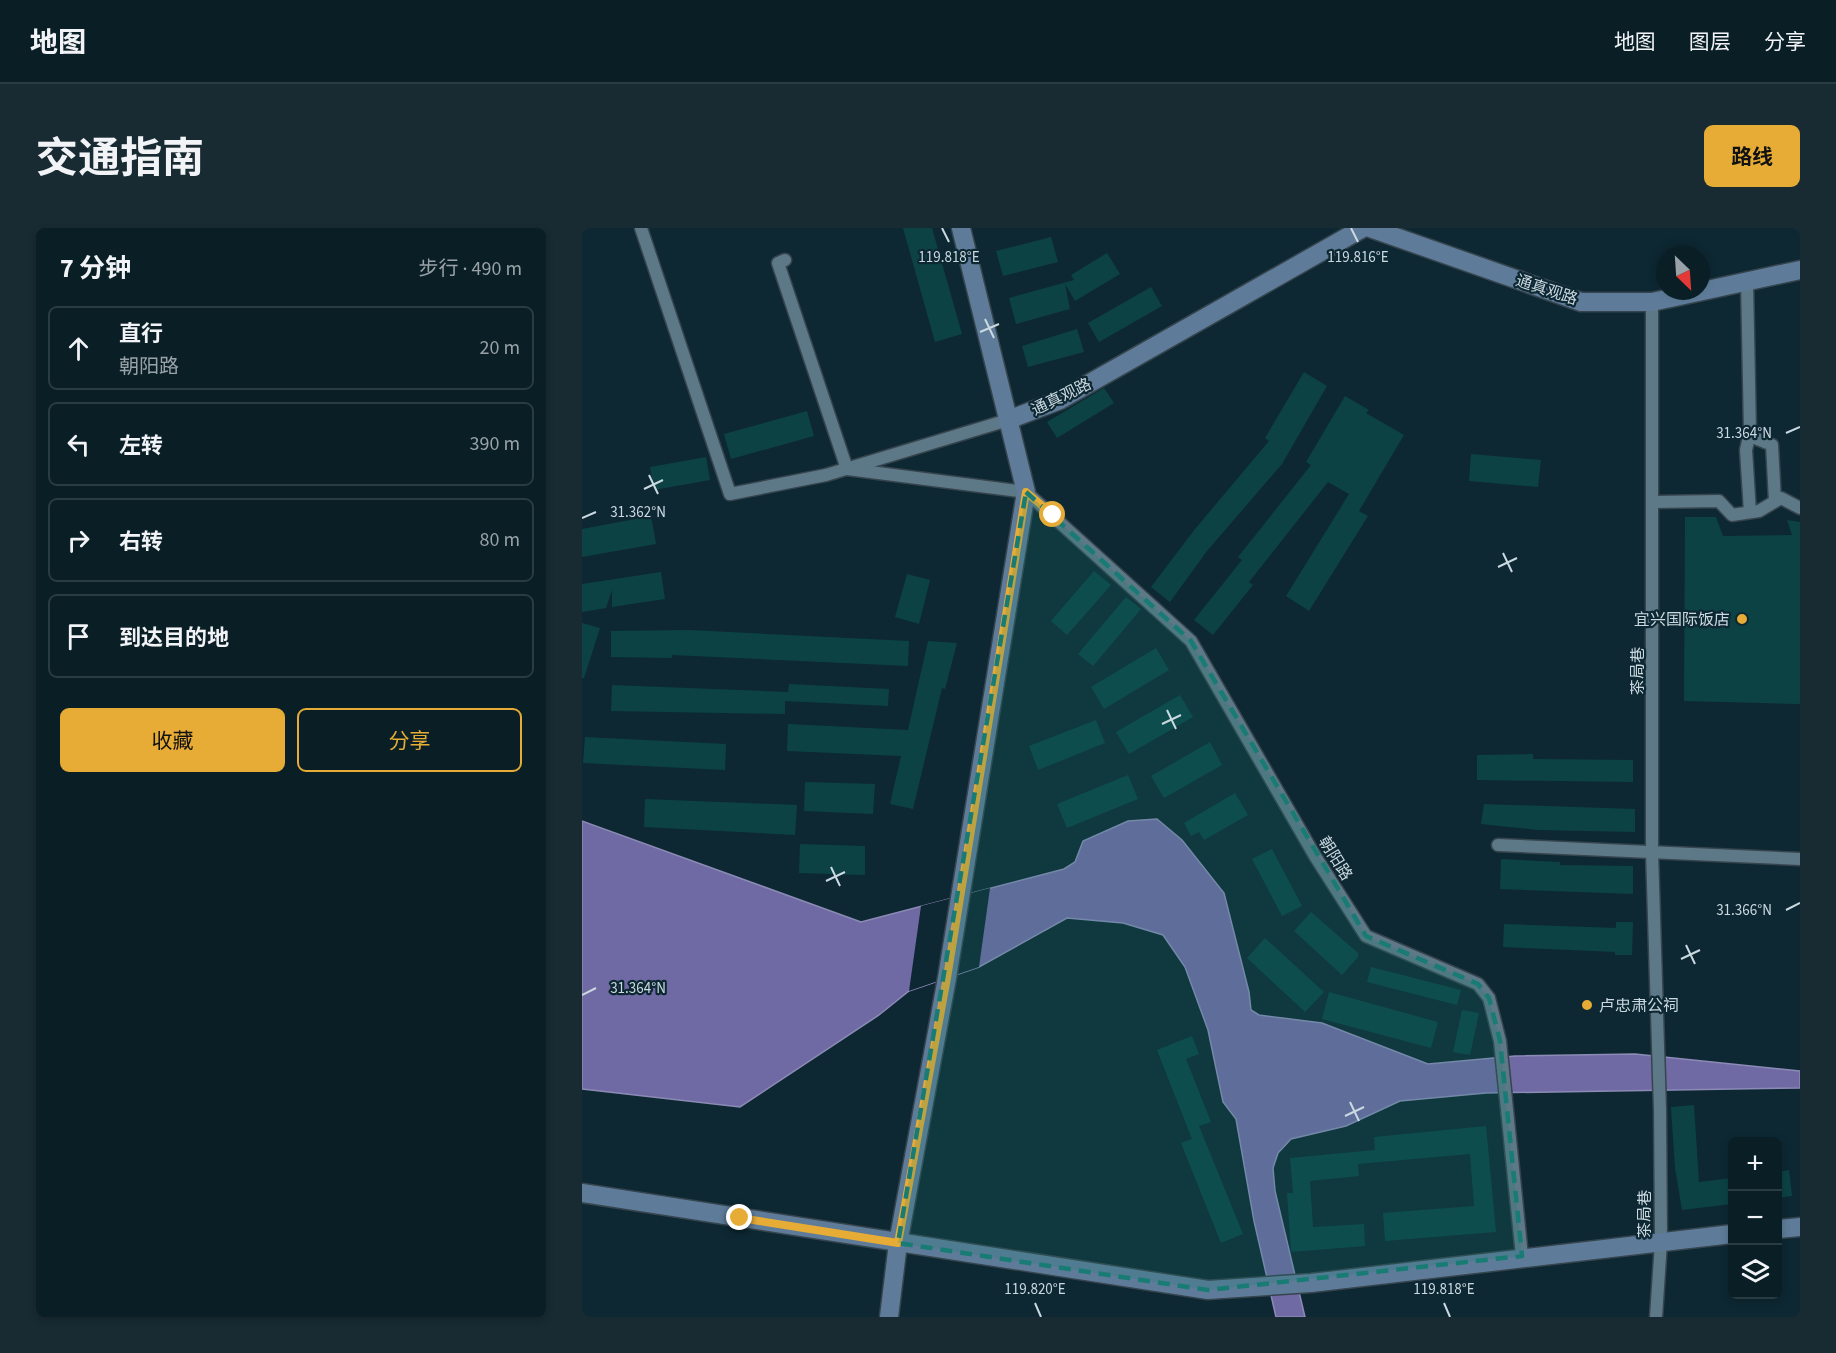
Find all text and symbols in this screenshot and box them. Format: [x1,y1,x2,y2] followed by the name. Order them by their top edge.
[30,23,86,63] text: 地图
[1614,27,1656,57] text: 地图
[1689,27,1731,57] text: 图层
[1764,27,1806,57] text: 分享
[1704,125,1800,187] button: 路线
[36,129,204,189] text: 交通指南
[1656,246,1710,300] north arrow
[918,247,980,268] text: 119.818°E
[1327,247,1389,268] text: 119.816°E
[60,250,131,287] text: 7 分钟
[419,255,522,283] text: 步行 · 490 m
[1513,270,1581,310] street label: 通真观路
[119,318,163,350] text: 直行
[62,332,95,365] icon: ahead
[480,334,520,362] text: 20 m
[119,353,179,381] text: 朝阳路
[1028,373,1095,421] street label: 通真观路
[1716,423,1772,444] text: 31.364°N
[62,428,95,461] icon: left
[119,430,163,462] text: 左转
[470,430,520,458] text: 390 m
[1039,501,1065,527] route start
[610,502,666,523] text: 31.362°N
[62,524,95,557] icon: right
[119,526,163,558] text: 右转
[480,526,520,554] text: 80 m
[1634,609,1730,631] place label: 宜兴国际饭店
[1735,612,1749,626] marker: 宜兴国际饭店
[62,620,95,653] icon: arrive
[119,622,229,654] text: 到达目的地
[1627,647,1649,695] street label: 茶局巷
[60,708,285,772] button: 收藏
[297,708,522,772] button: 分享
[1313,832,1357,885] street label: 朝阳路
[1716,900,1772,921] text: 31.366°N
[610,978,666,999] text: 31.364°N
[1599,995,1679,1017] place label: 卢忠肃公祠
[1580,998,1594,1012] marker: 卢忠肃公祠
[1728,1137,1782,1299] map controls
[1728,1137,1782,1191] button: +
[1634,1190,1656,1238] street label: 茶局巷
[1728,1191,1782,1245] button: −
[726,1204,752,1230] route end
[1728,1245,1782,1299] button: layers
[1004,1279,1066,1300] text: 119.820°E
[1413,1279,1475,1300] text: 119.818°E

